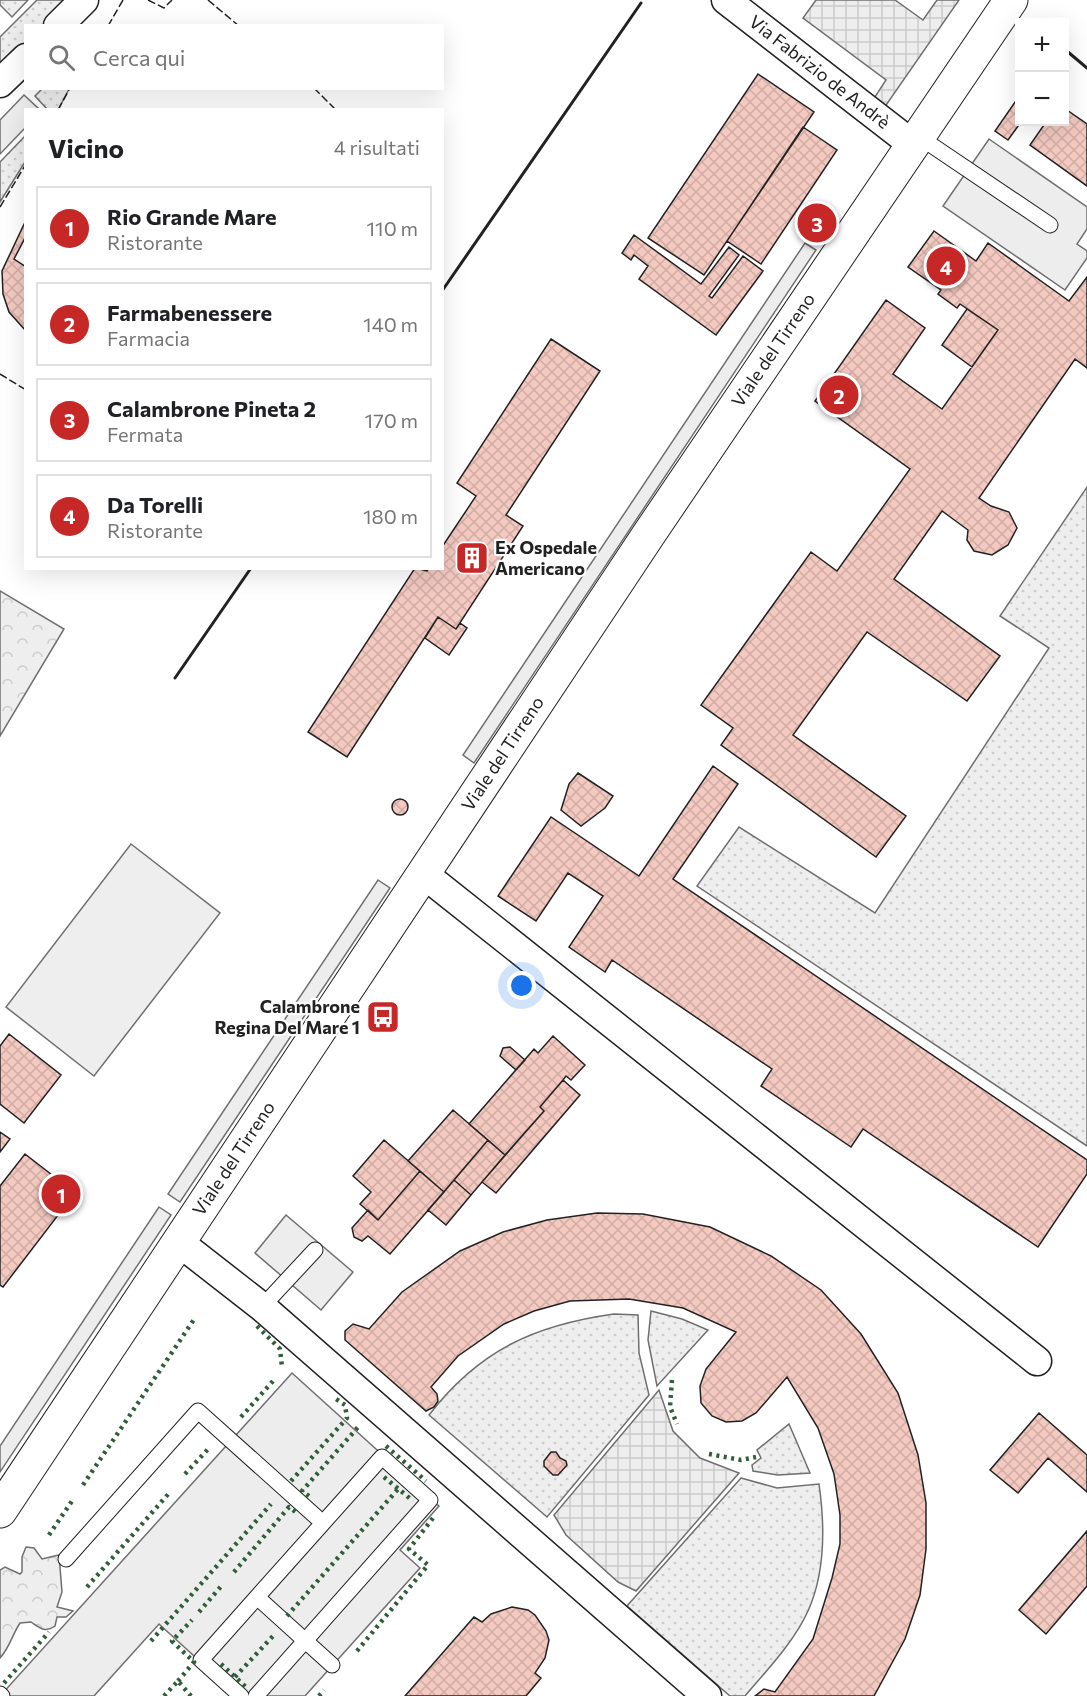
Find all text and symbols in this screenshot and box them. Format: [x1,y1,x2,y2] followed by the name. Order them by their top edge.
[745,10,895,133] street label: Via Fabrizio de Andrè
[1015,18,1069,126] map controls
[1015,18,1069,72] button: +
[24,24,444,90] search box
[45,41,78,74] icon: search
[93,44,185,71] text: Cerca qui
[1015,72,1069,126] button: −
[48,132,124,163] text: Vicino
[334,135,420,159] text: 4 risultati
[798,200,836,246] pin: 3
[107,203,276,230] text: Rio Grande Mare
[65,216,74,240] text: 1
[367,216,418,240] text: 110 m
[107,230,203,254] text: Ristorante
[926,244,966,288] pin: 4
[726,288,819,411] street label: Viale del Tirreno
[107,299,272,326] text: Farmabenessere
[64,312,75,336] text: 2
[363,312,418,336] text: 140 m
[107,326,190,350] text: Farmacia
[820,372,858,418] pin: 2
[107,395,316,422] text: Calambrone Pineta 2
[64,408,75,432] text: 3
[365,408,418,432] text: 170 m
[107,422,183,446] text: Fermata
[107,491,203,518] text: Da Torelli
[63,504,76,528] text: 4
[363,504,418,528] text: 180 m
[107,518,203,542] text: Ristorante
[495,536,597,579] place label: Ex Ospedale Americano
[454,540,490,576] building icon: Ex Ospedale Americano
[456,692,548,815] street label: Viale del Tirreno
[507,971,536,1000] your location
[215,995,360,1038] place label: Calambrone Regina Del Mare 1
[365,999,401,1035] bus stop icon: Calambrone Regina Del Mare 1
[187,1097,279,1219] street label: Viale del Tirreno
[42,1172,80,1216] pin: 1

